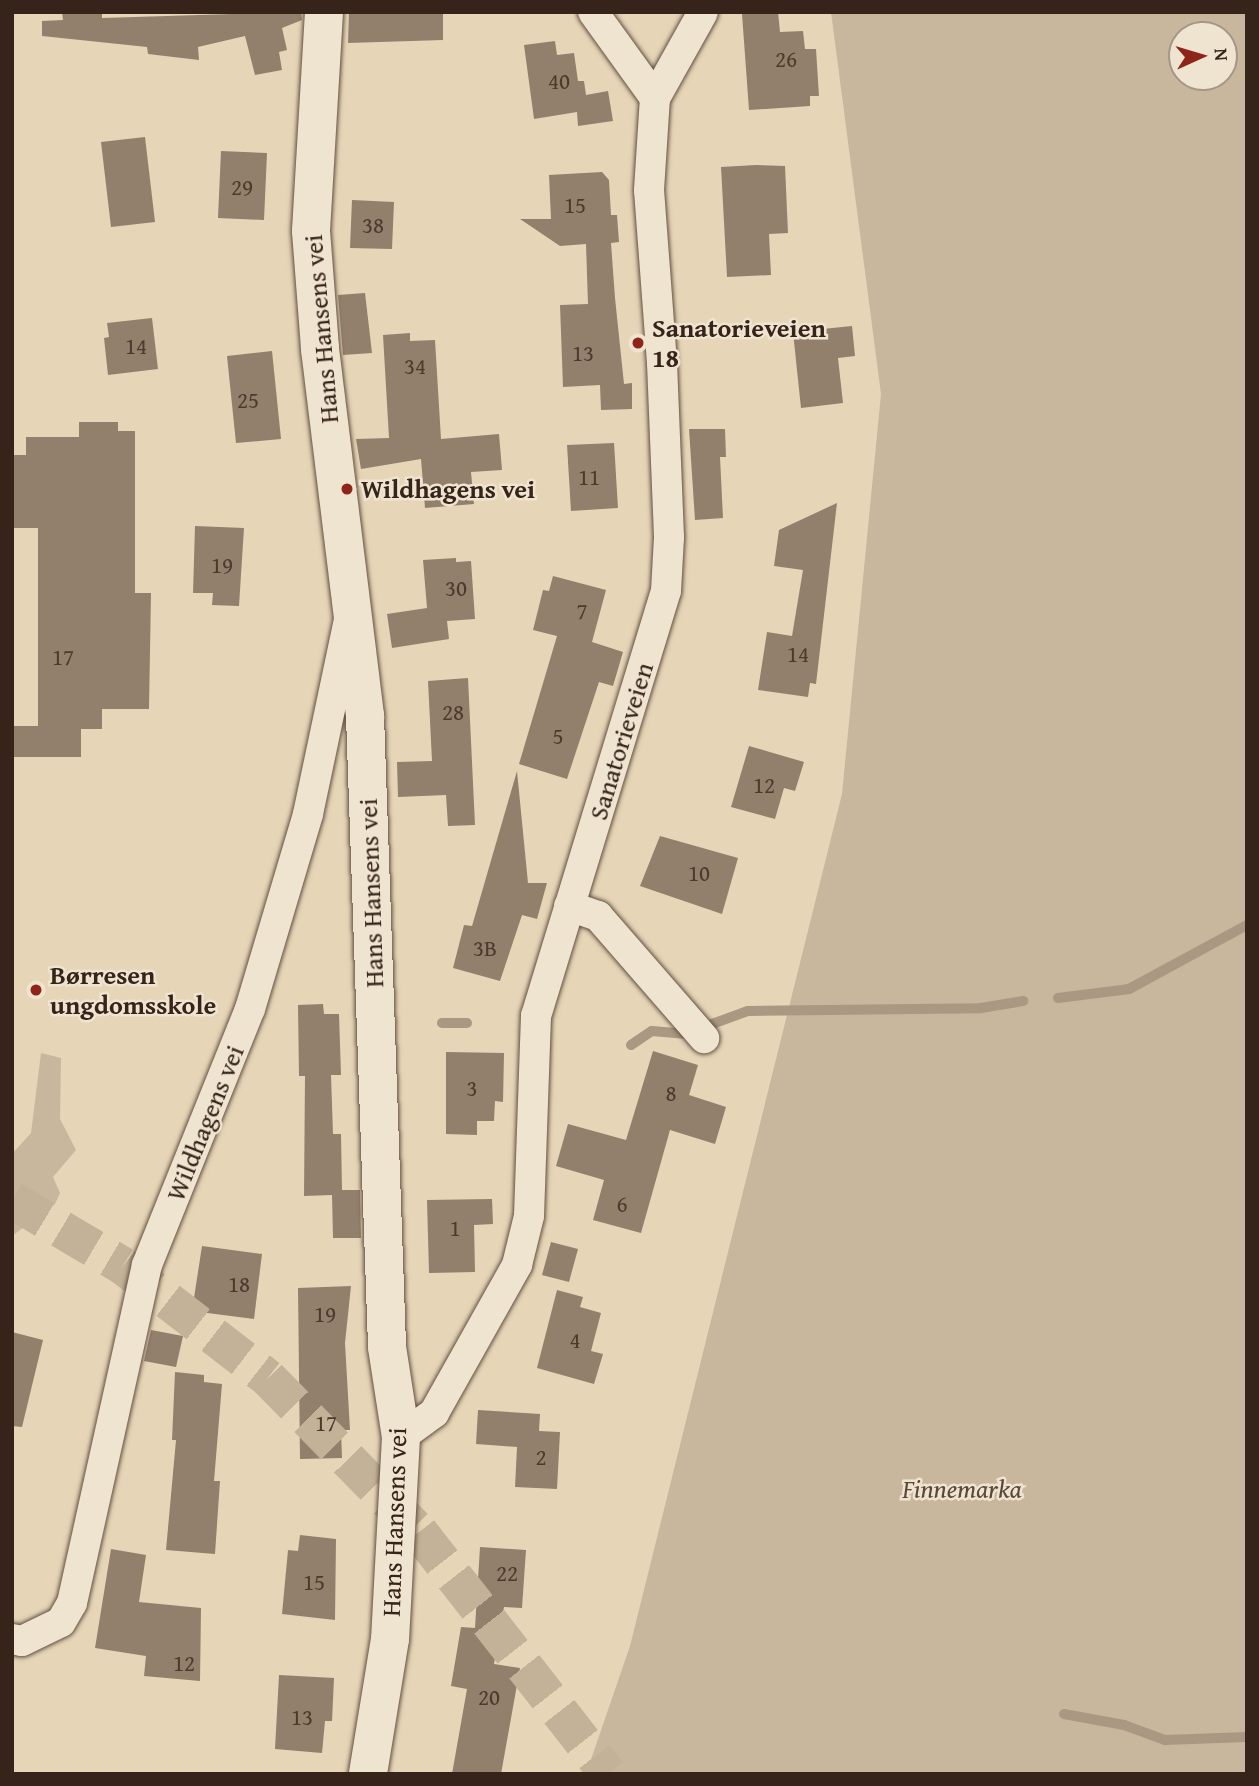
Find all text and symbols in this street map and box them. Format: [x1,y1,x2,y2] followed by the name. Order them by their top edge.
[1168,21,1238,91] north arrow
[775,45,797,73] house number: 26
[1208,47,1236,62] text: N
[548,67,570,95] house number: 40
[231,173,253,201] house number: 29
[564,191,586,219] house number: 15
[362,211,384,239] house number: 38
[297,233,345,425] street label: Hans Hansens vei
[652,312,826,374] place label: Sanatorieveien 18
[125,332,147,360] house number: 14
[630,335,646,351] marker: Sanatorieveien 18
[572,339,594,367] house number: 13
[404,352,426,380] house number: 34
[237,386,259,414] house number: 25
[578,463,600,491] house number: 11
[361,473,535,505] place label: Wildhagens vei
[339,481,355,497] marker: Wildhagens vei
[211,551,233,579] house number: 19
[445,574,467,602] house number: 30
[576,597,588,625] house number: 7
[787,640,809,668] house number: 14
[52,643,74,671] house number: 17
[582,658,660,824] street label: Sanatorieveien
[442,698,464,726] house number: 28
[552,722,564,750] house number: 5
[753,771,775,799] house number: 12
[352,798,390,988] street label: Hans Hansens vei
[688,859,710,887] house number: 10
[473,934,497,962] house number: 3B
[50,959,216,1020] place label: Børresen ungdomsskole
[28,982,44,998] marker: Børresen ungdomsskole
[160,1041,250,1205] street label: Wildhagens vei
[466,1074,478,1102] house number: 3
[665,1079,677,1107] house number: 8
[616,1190,628,1218] house number: 6
[449,1214,461,1242] house number: 1
[228,1270,250,1298] house number: 18
[314,1300,336,1328] house number: 19
[569,1326,581,1354] house number: 4
[315,1409,337,1437] house number: 17
[375,1427,413,1617] street label: Hans Hansens vei
[535,1443,547,1471] house number: 2
[902,1473,1022,1505] park label: Finnemarka
[496,1559,518,1587] house number: 22
[303,1568,325,1596] house number: 15
[173,1649,195,1677] house number: 12
[478,1683,500,1711] house number: 20
[291,1703,313,1731] house number: 13

